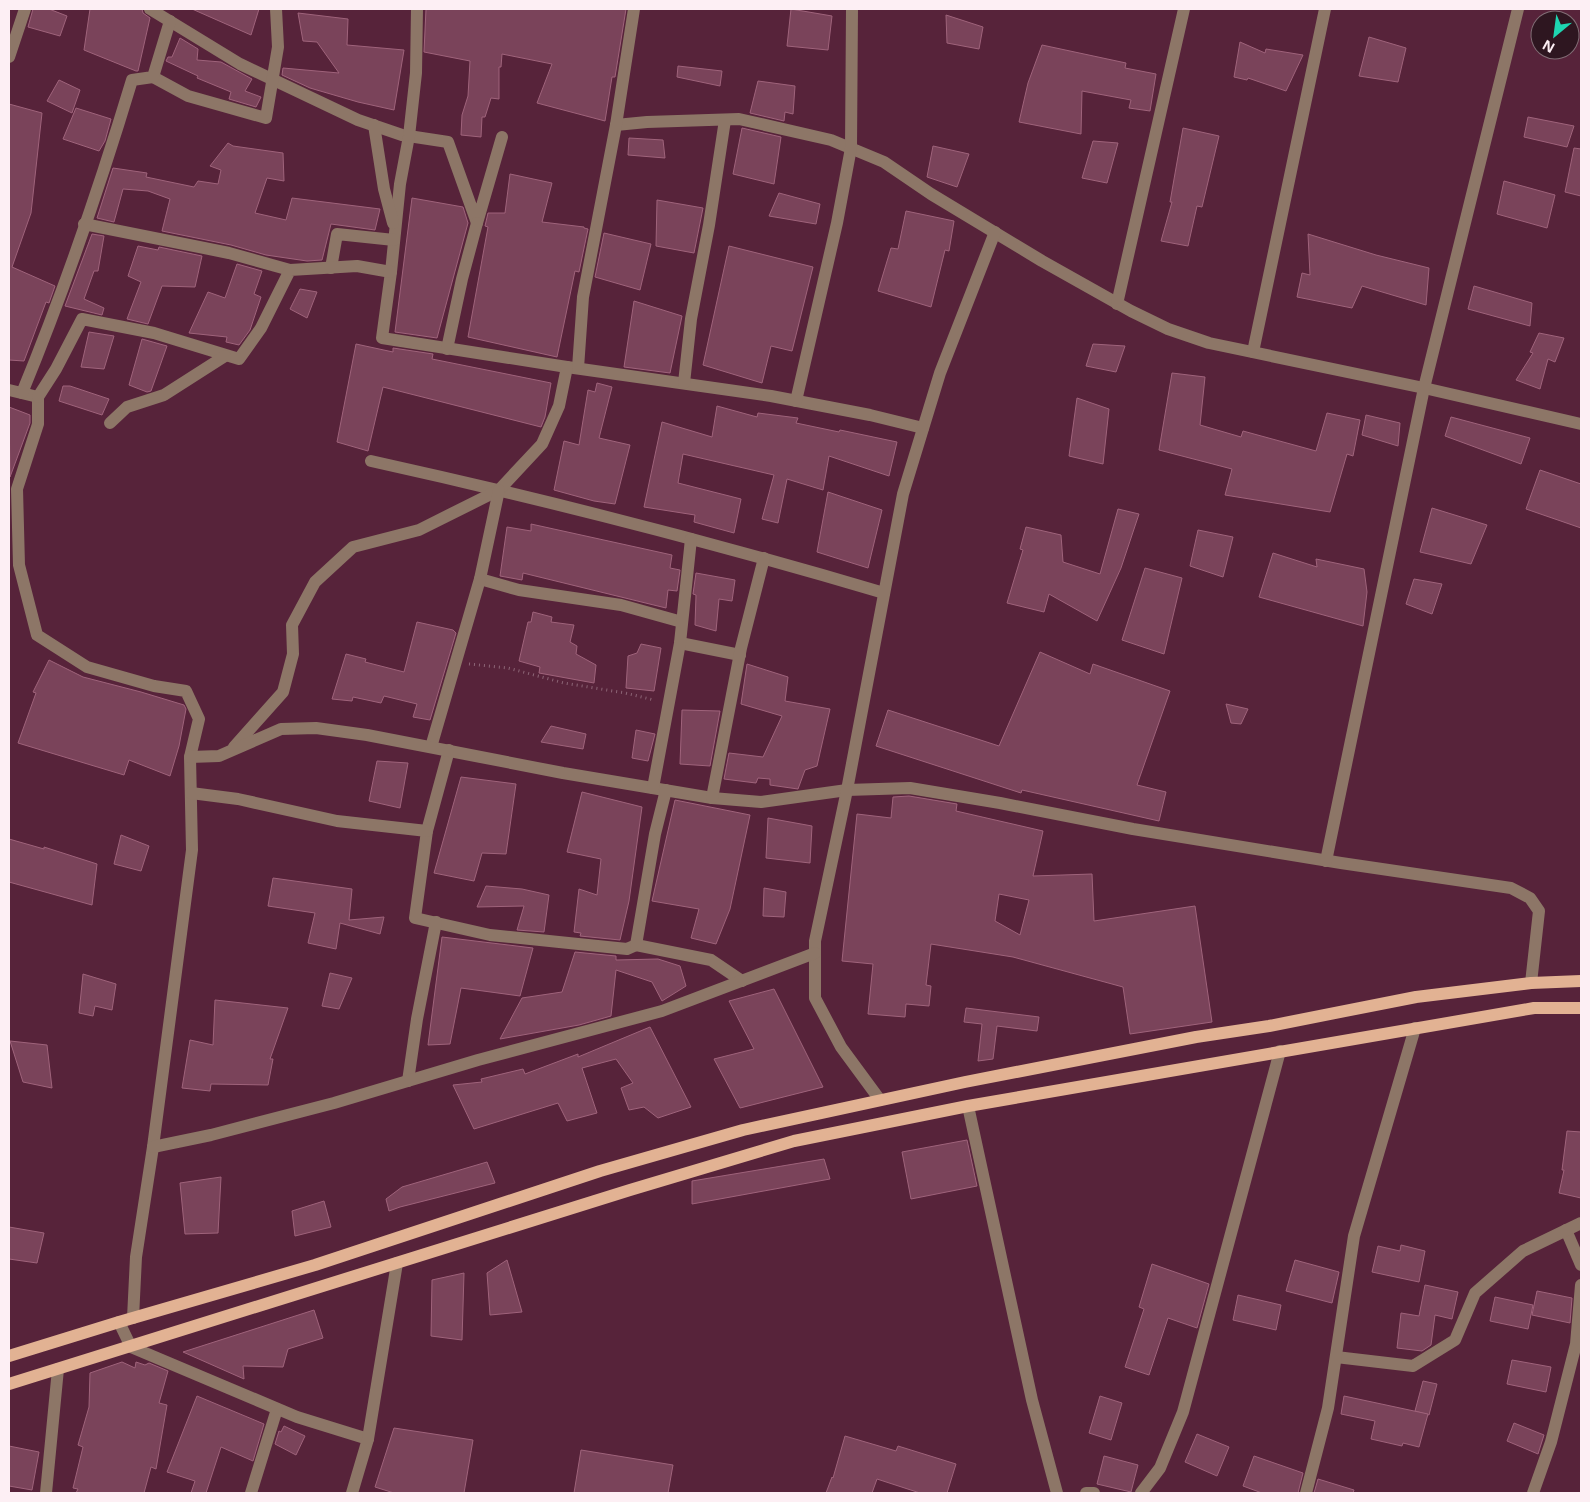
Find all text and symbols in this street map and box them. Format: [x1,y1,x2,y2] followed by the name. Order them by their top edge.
[1530,10,1580,60] north arrow
[1539,36,1558,58] text: N

